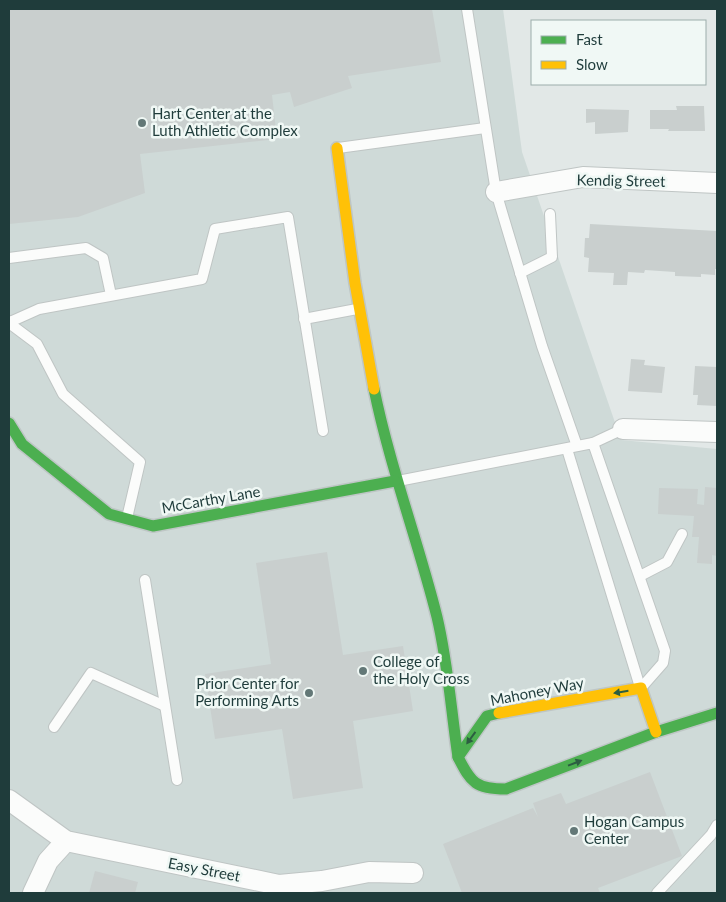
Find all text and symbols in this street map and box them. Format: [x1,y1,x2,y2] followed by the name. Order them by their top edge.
[531,20,706,85] legend
[576,30,603,48] text: Fast
[576,55,608,73] text: Slow
[152,104,298,139] place label: Hart Center at the Luth Athletic Complex
[136,117,148,129] marker: Hart Center at the Luth Athletic Complex
[576,170,666,190] street label: Kendig Street
[160,481,262,517] street label: McCarthy Lane
[373,652,470,687] place label: College of the Holy Cross
[357,665,369,677] marker: College of the Holy Cross
[489,673,585,709] street label: Mahoney Way
[195,674,300,709] place label: Prior Center for Performing Arts
[303,687,315,699] marker: Prior Center for Performing Arts
[612,688,628,696] one-way arrow
[466,731,477,744] one-way arrow
[568,759,582,767] one-way arrow
[584,812,684,847] place label: Hogan Campus Center
[568,825,580,837] marker: Hogan Campus Center
[167,853,242,885] street label: Easy Street

